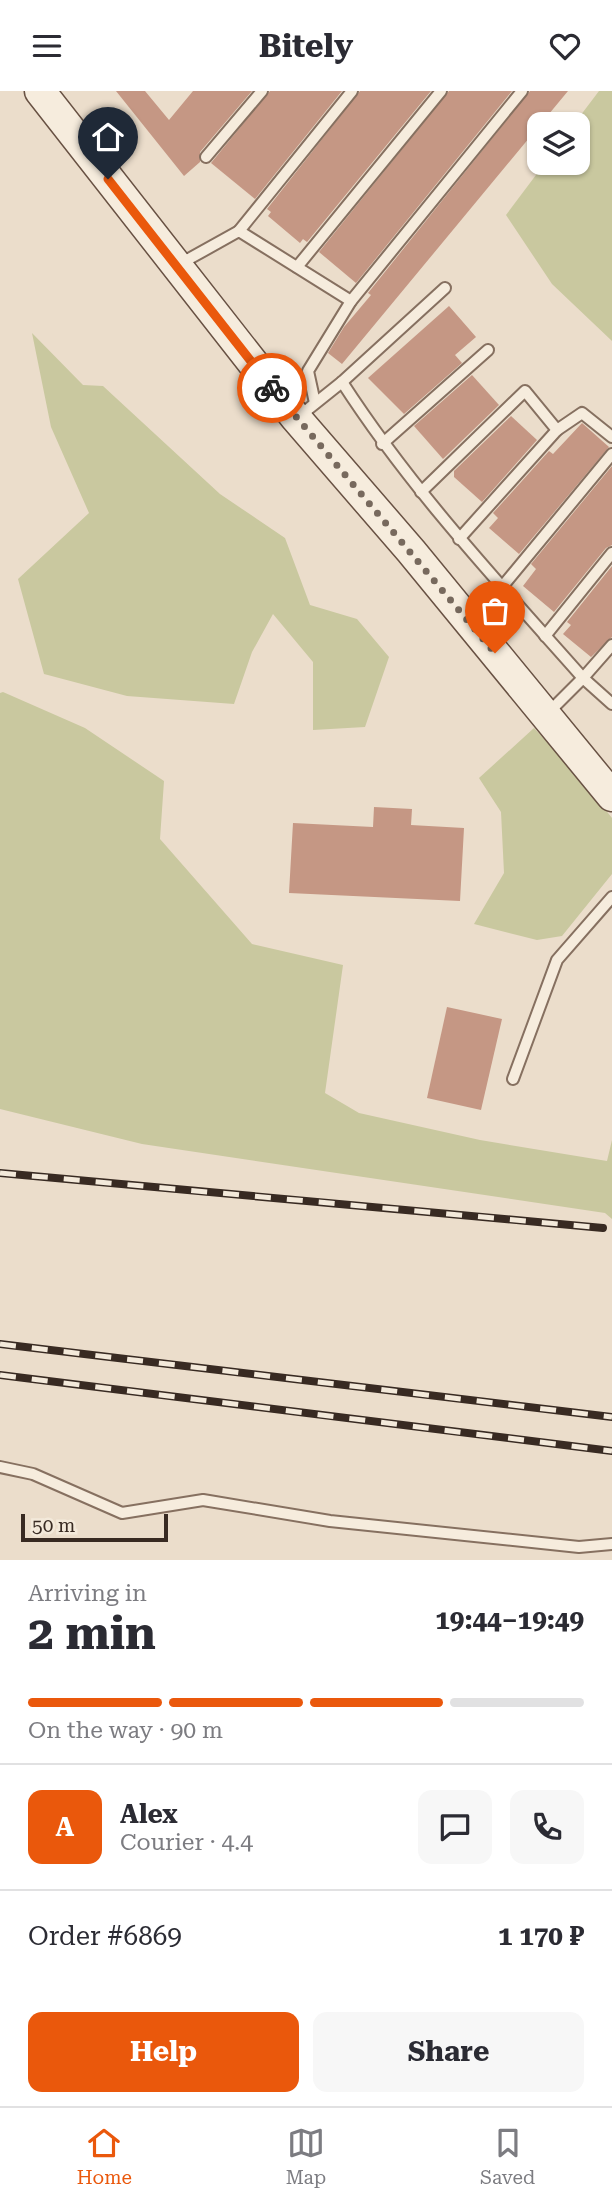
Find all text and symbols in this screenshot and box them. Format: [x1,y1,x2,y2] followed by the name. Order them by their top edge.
[28,27,66,65] icon: menu
[259,27,353,65] text: Bitely
[546,27,584,65] icon: heart
[78,107,138,179] pin
[527,112,590,175] map controls
[527,112,590,175] button: layers
[89,118,127,156] icon: home
[237,353,307,423] courier
[253,369,291,407] icon: bike
[465,581,525,653] pin
[476,592,514,630] icon: bag
[21,1511,168,1543] scale bar
[32,1514,75,1537] text: 50 m
[28,1580,147,1607] text: Arriving in
[435,1605,584,1635] text: 19:44–19:49
[28,1606,156,1660] text: 2 min
[28,1717,223,1744] text: On the way · 90 m
[418,1790,492,1864] button: chat
[510,1790,584,1864] button: phone
[120,1799,178,1829] text: Alex
[56,1812,74,1842] text: A
[120,1829,253,1856] text: Courier · 4.4
[28,1921,182,1951] text: Order #6869
[498,1921,584,1951] text: 1 170 ₽
[28,2012,299,2092] button: Help
[313,2012,584,2092] button: Share
[77,2124,132,2189] tab: Home
[286,2124,326,2189] tab: Map
[480,2124,535,2189] tab: Saved

